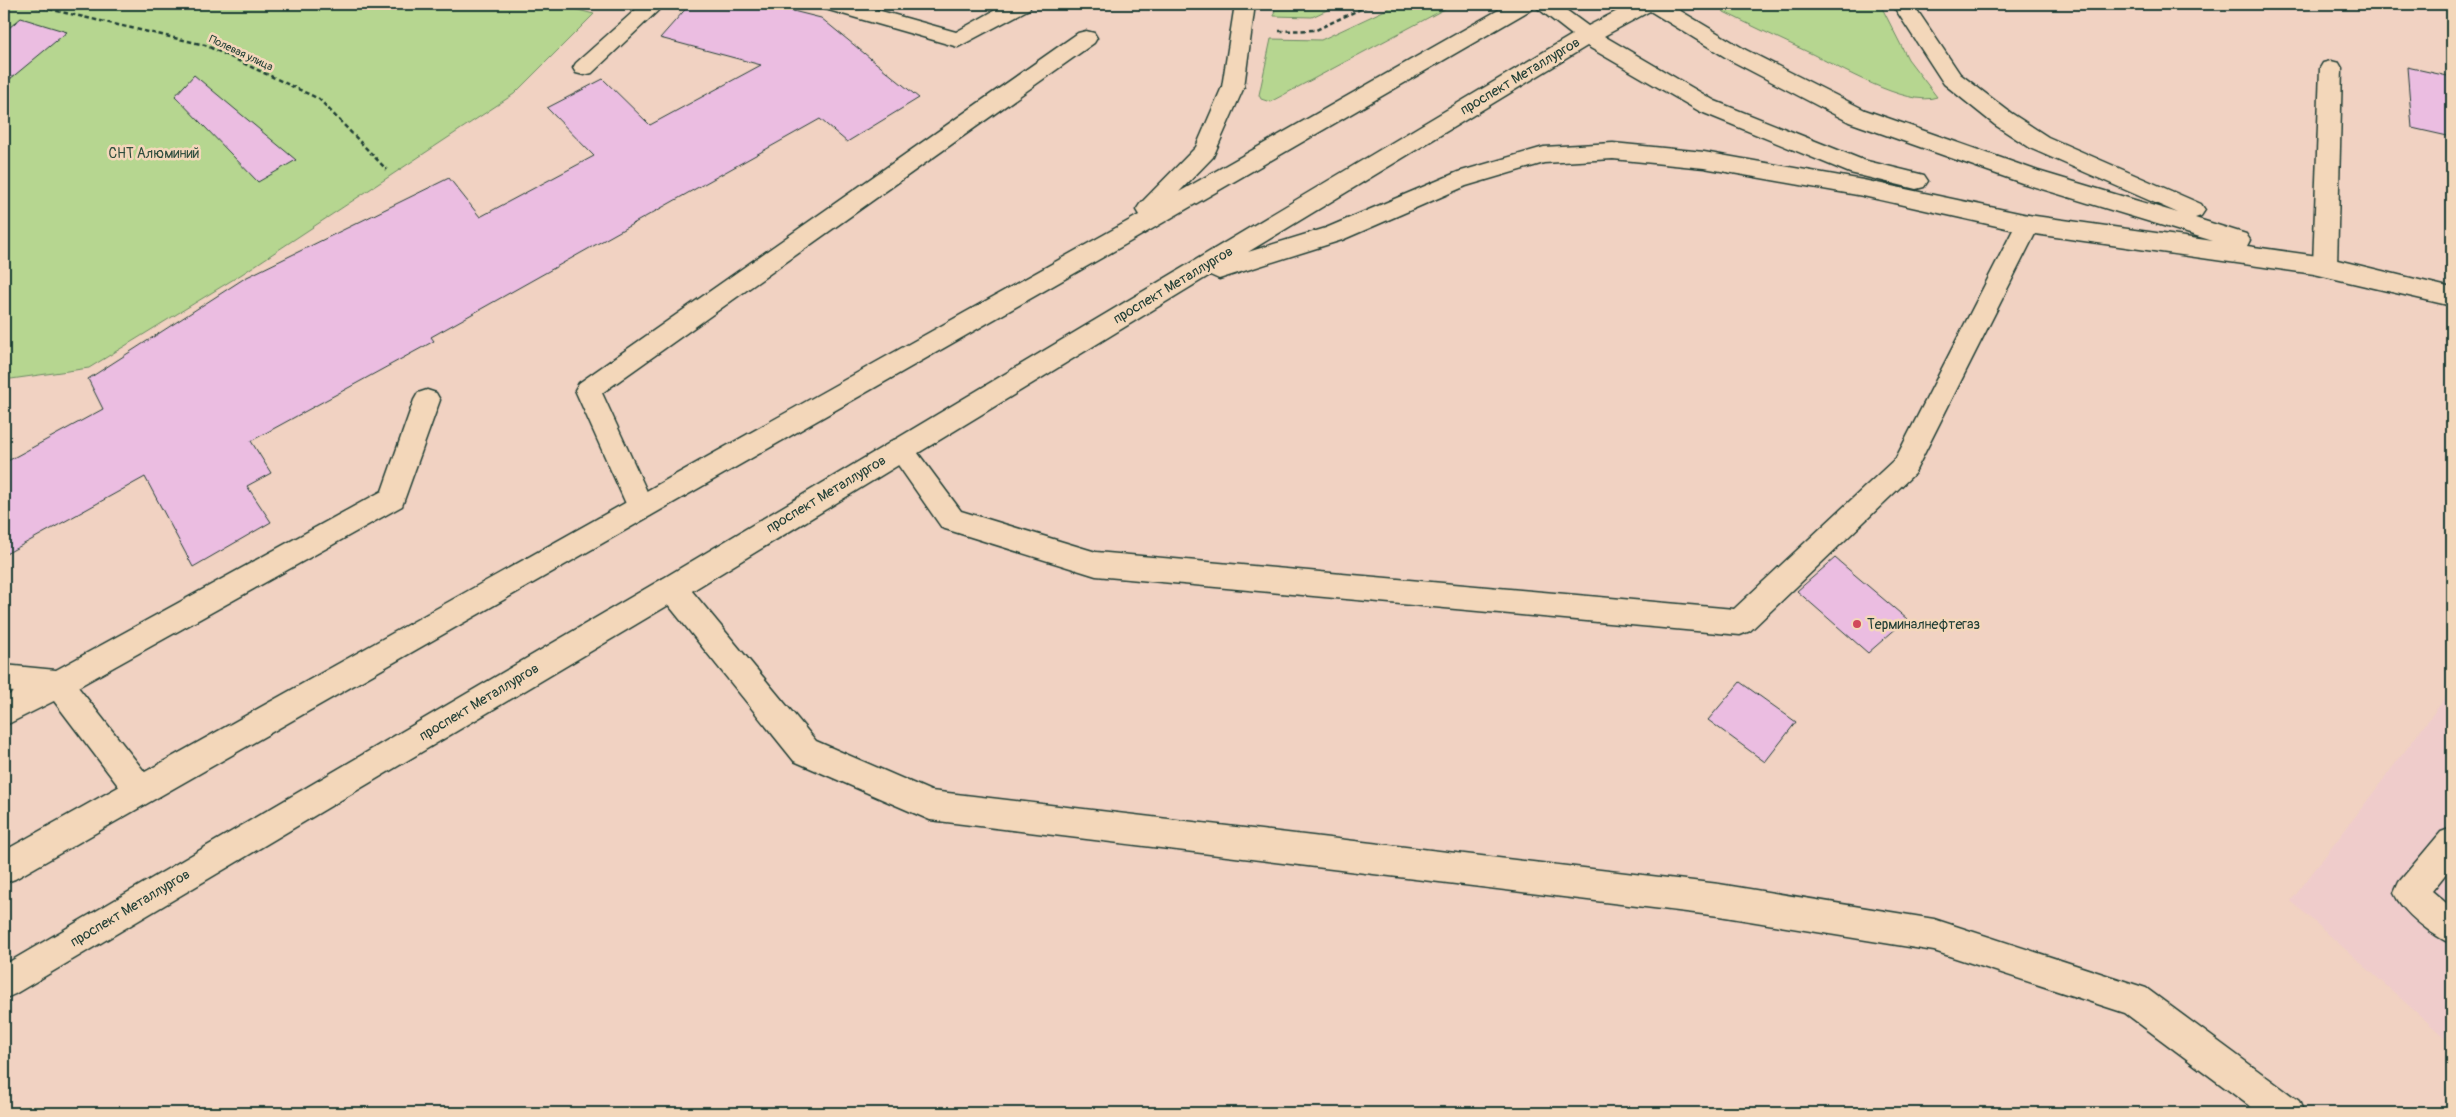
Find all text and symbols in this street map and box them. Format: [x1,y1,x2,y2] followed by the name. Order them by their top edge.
[207,32,275,74] street label: Полевая улица
[1457,33,1583,118] street label: проспект Металлургов
[108,145,200,162] park label: СНТ Алюминий
[1110,242,1236,327] street label: проспект Металлургов
[763,451,889,536] street label: проспект Металлургов
[1867,616,1980,633] place label: Терминалнефтегаз
[1851,618,1863,630] marker: Терминалнефтегаз
[416,659,542,744] street label: проспект Металлургов
[67,865,193,950] street label: проспект Металлургов

